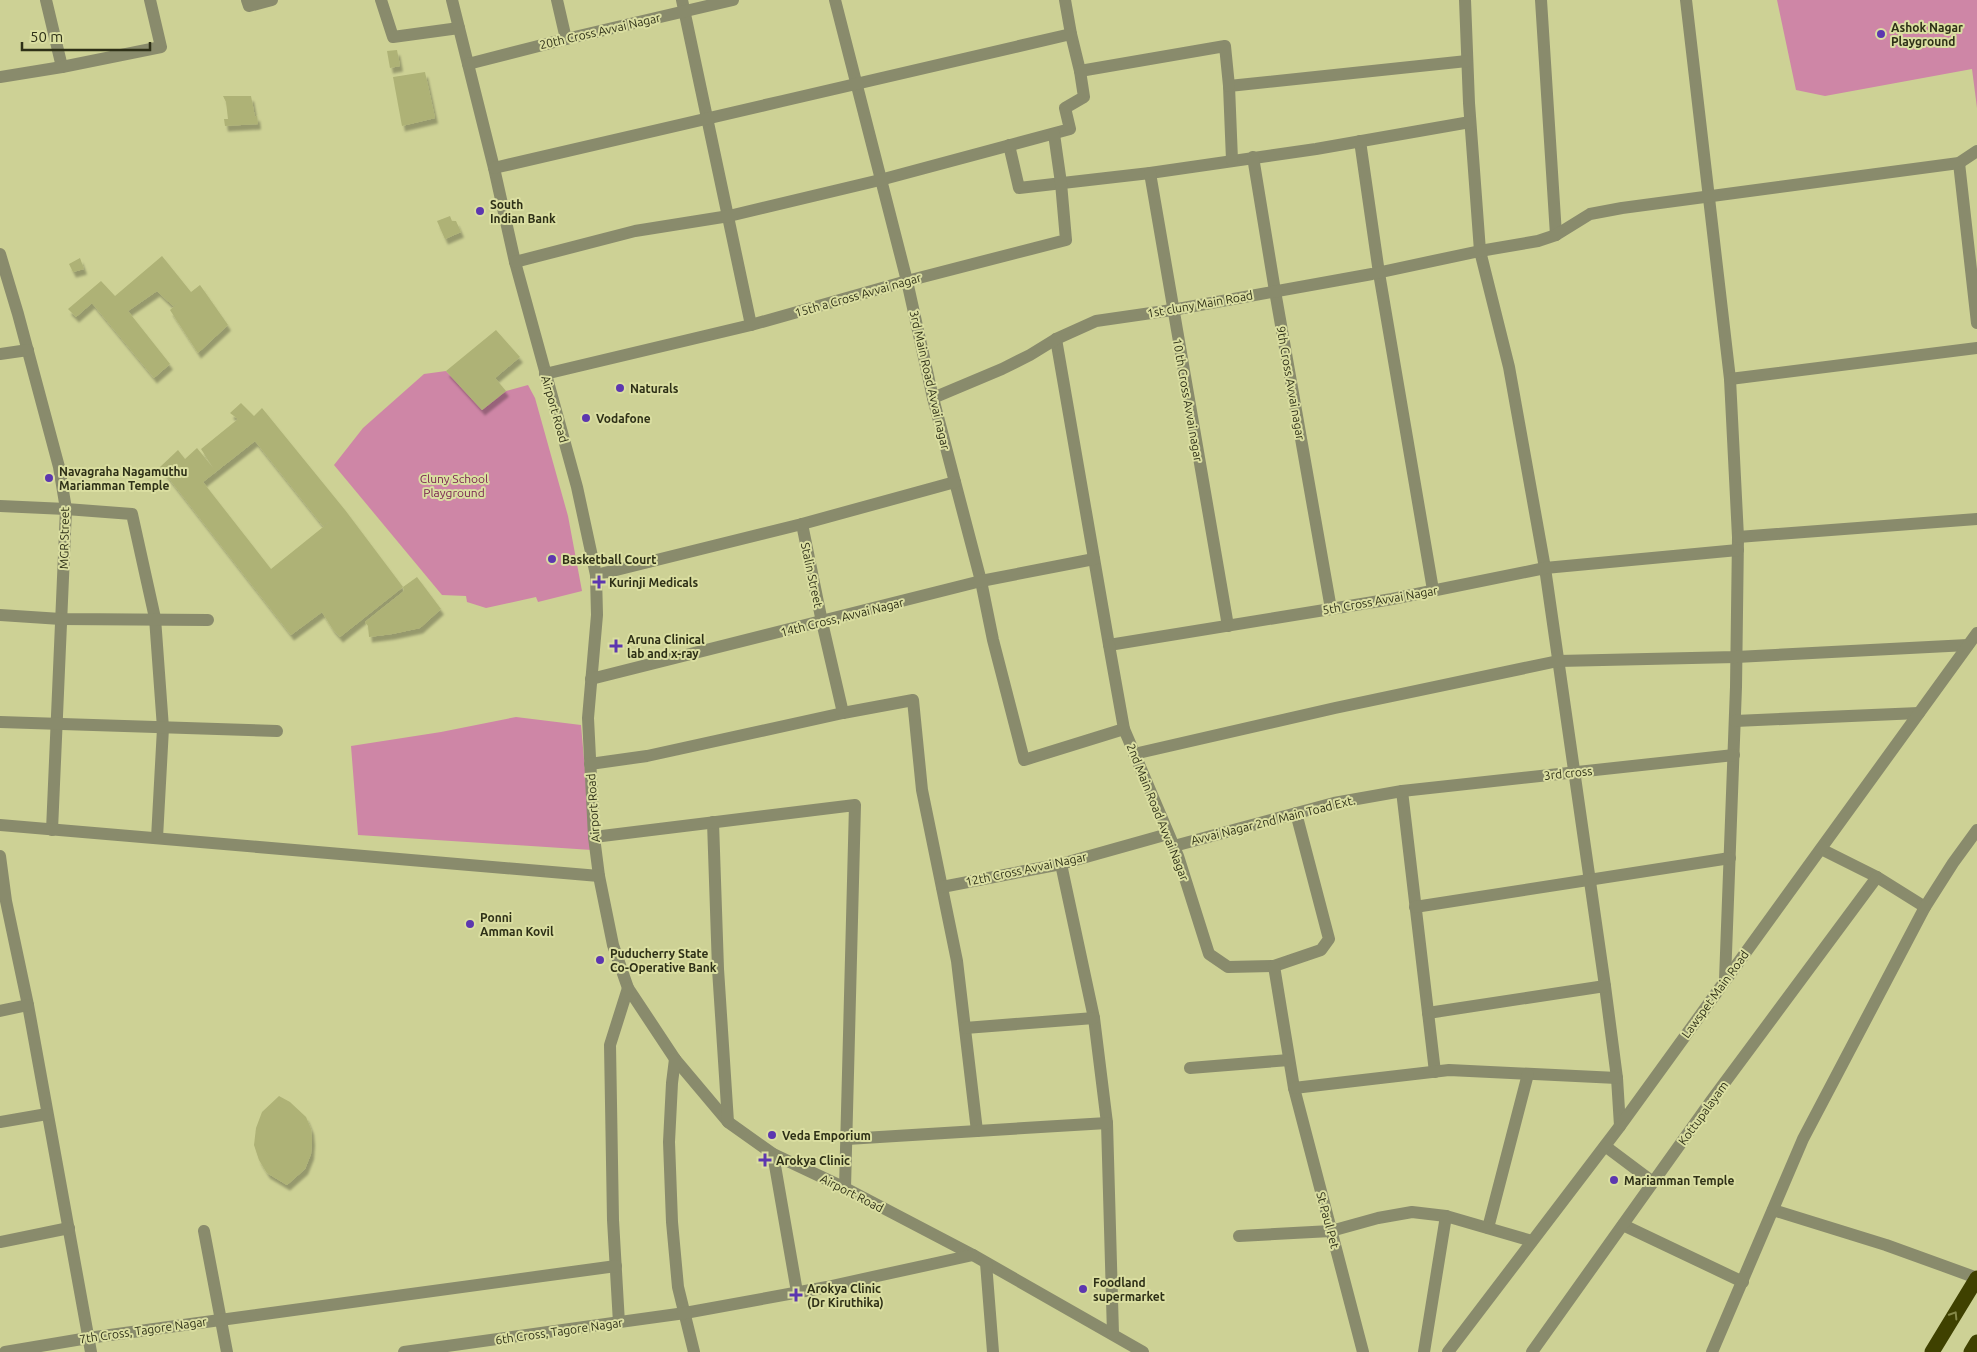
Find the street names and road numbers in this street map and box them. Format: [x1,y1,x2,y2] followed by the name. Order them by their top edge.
[538,11,662,51] street label: 20th Cross Avvai Nagar
[793,271,923,319] street label: 15th a Cross Avvai nagar
[1146,288,1254,320] street label: 1st cluny Main Road
[908,309,952,451] street label: 3rd Main Road Avvai nagar
[1275,325,1307,441] street label: 9th Cross Avvai nagar
[1171,337,1205,463] street label: 10 th Cross Avvai nagar
[539,374,571,444] street label: Airport Road
[57,507,71,569] street label: MGR Street
[799,541,825,609] street label: Stalin Street
[1321,583,1439,617] street label: 5th Cross Avvai Nagar
[779,595,905,639] street label: 14th Cross, Avvai Nagar
[1125,742,1192,883] street label: 2nd Main Road Avvai Nagar
[1543,764,1593,782] street label: 3rd cross
[584,773,602,843] street label: Airport Road
[1190,793,1356,847] street label: Avvai Nagar 2nd Main Toad Ext.
[964,850,1088,888] street label: 12th Cross Avvai Nagar
[1679,948,1751,1040] street label: Lawspet Main Road
[1676,1079,1730,1147] street label: Kottupalayam
[818,1172,886,1214] street label: Airport Road
[1314,1190,1342,1250] street label: St Paul Pet
[78,1315,208,1345] street label: 7th Cross, Tagore Nagar
[494,1316,624,1346] street label: 6th Cross, Tagore Nagar

